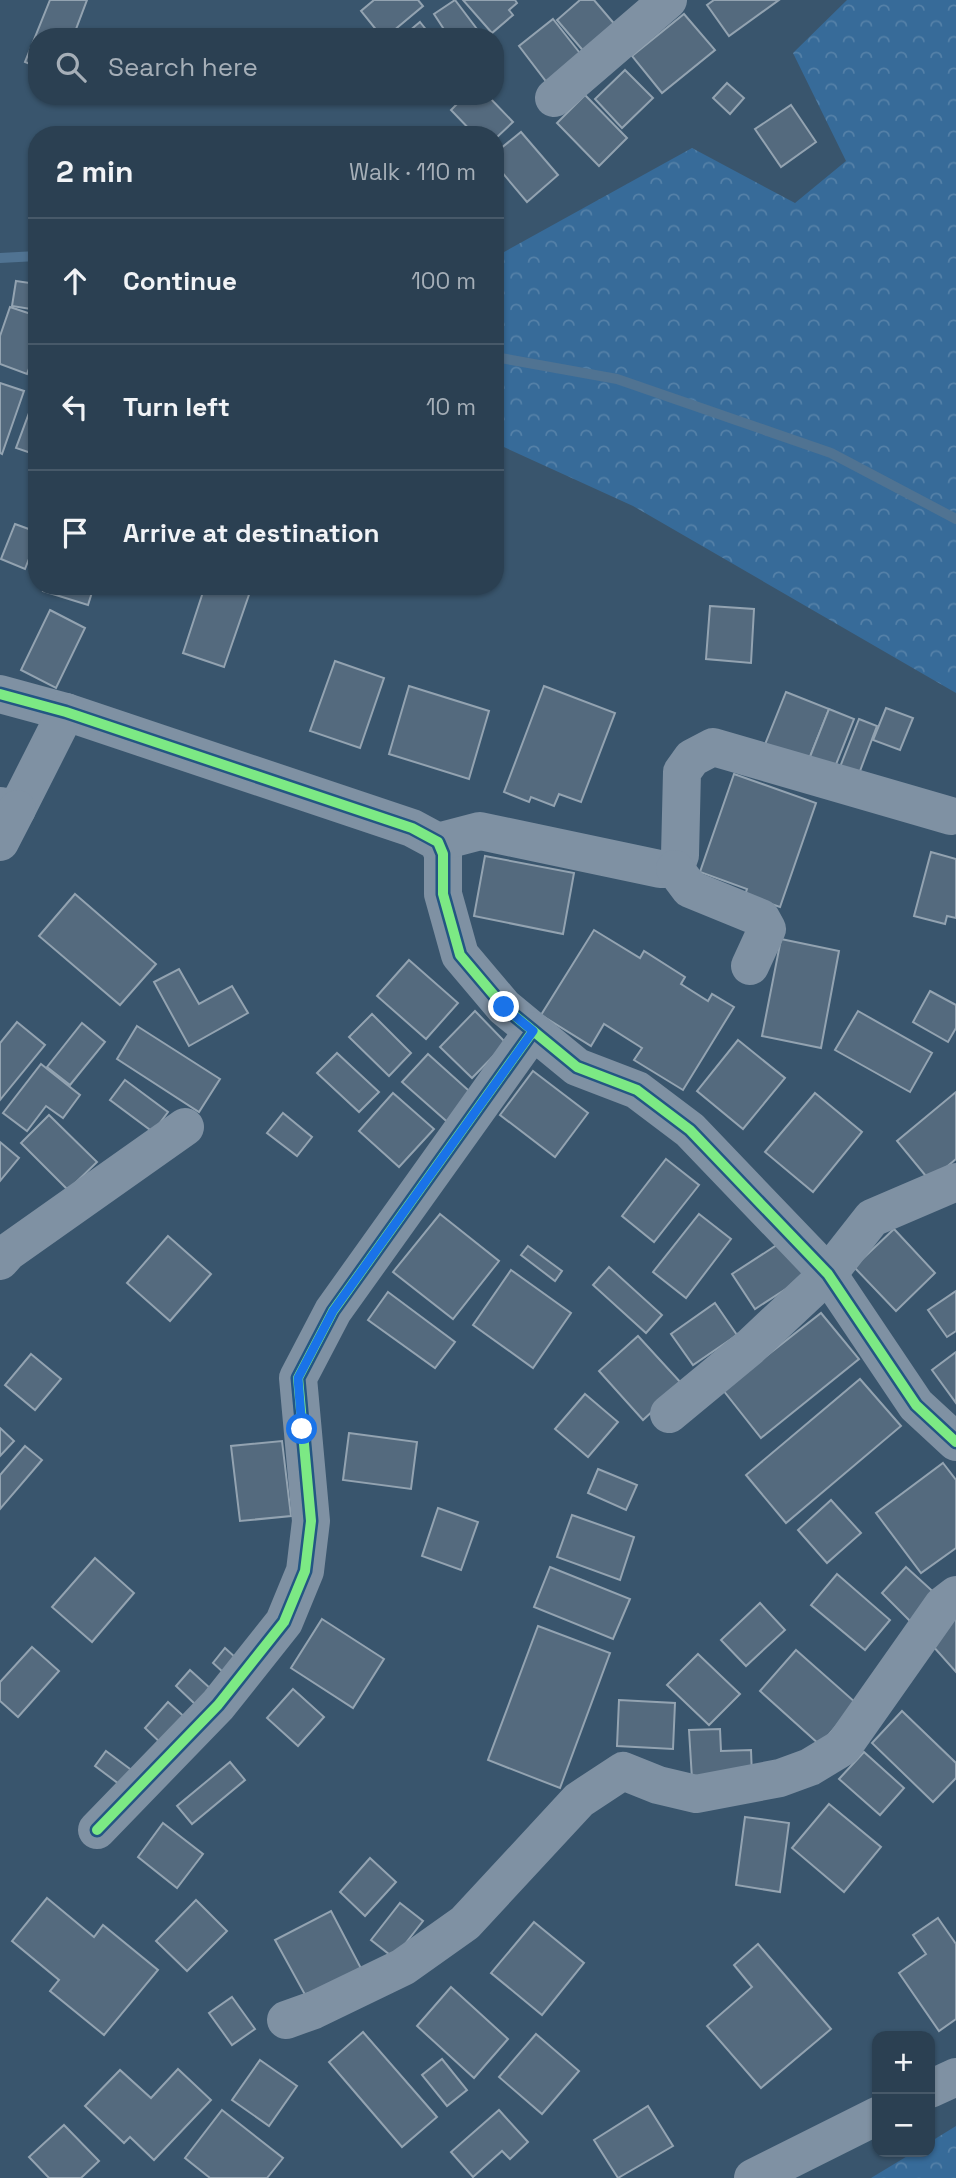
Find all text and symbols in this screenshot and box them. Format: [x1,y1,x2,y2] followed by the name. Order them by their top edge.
[28,28,504,105] search box
[52,48,90,86] icon: search
[108,50,258,84] text: Search here
[56,152,134,191] text: 2 min
[349,157,476,187] text: Walk · 110 m
[56,262,94,300] icon: ahead
[123,264,237,298] text: Continue
[411,266,476,296] text: 100 m
[56,388,94,426] icon: left
[123,390,230,424] text: Turn left
[426,392,476,422] text: 10 m
[56,514,94,552] icon: arrive
[123,516,380,550] text: Arrive at destination
[488,991,519,1022] route end
[286,1413,317,1444] route start
[872,2031,935,2157] map controls
[872,2031,935,2094] button: +
[872,2094,935,2157] button: −

